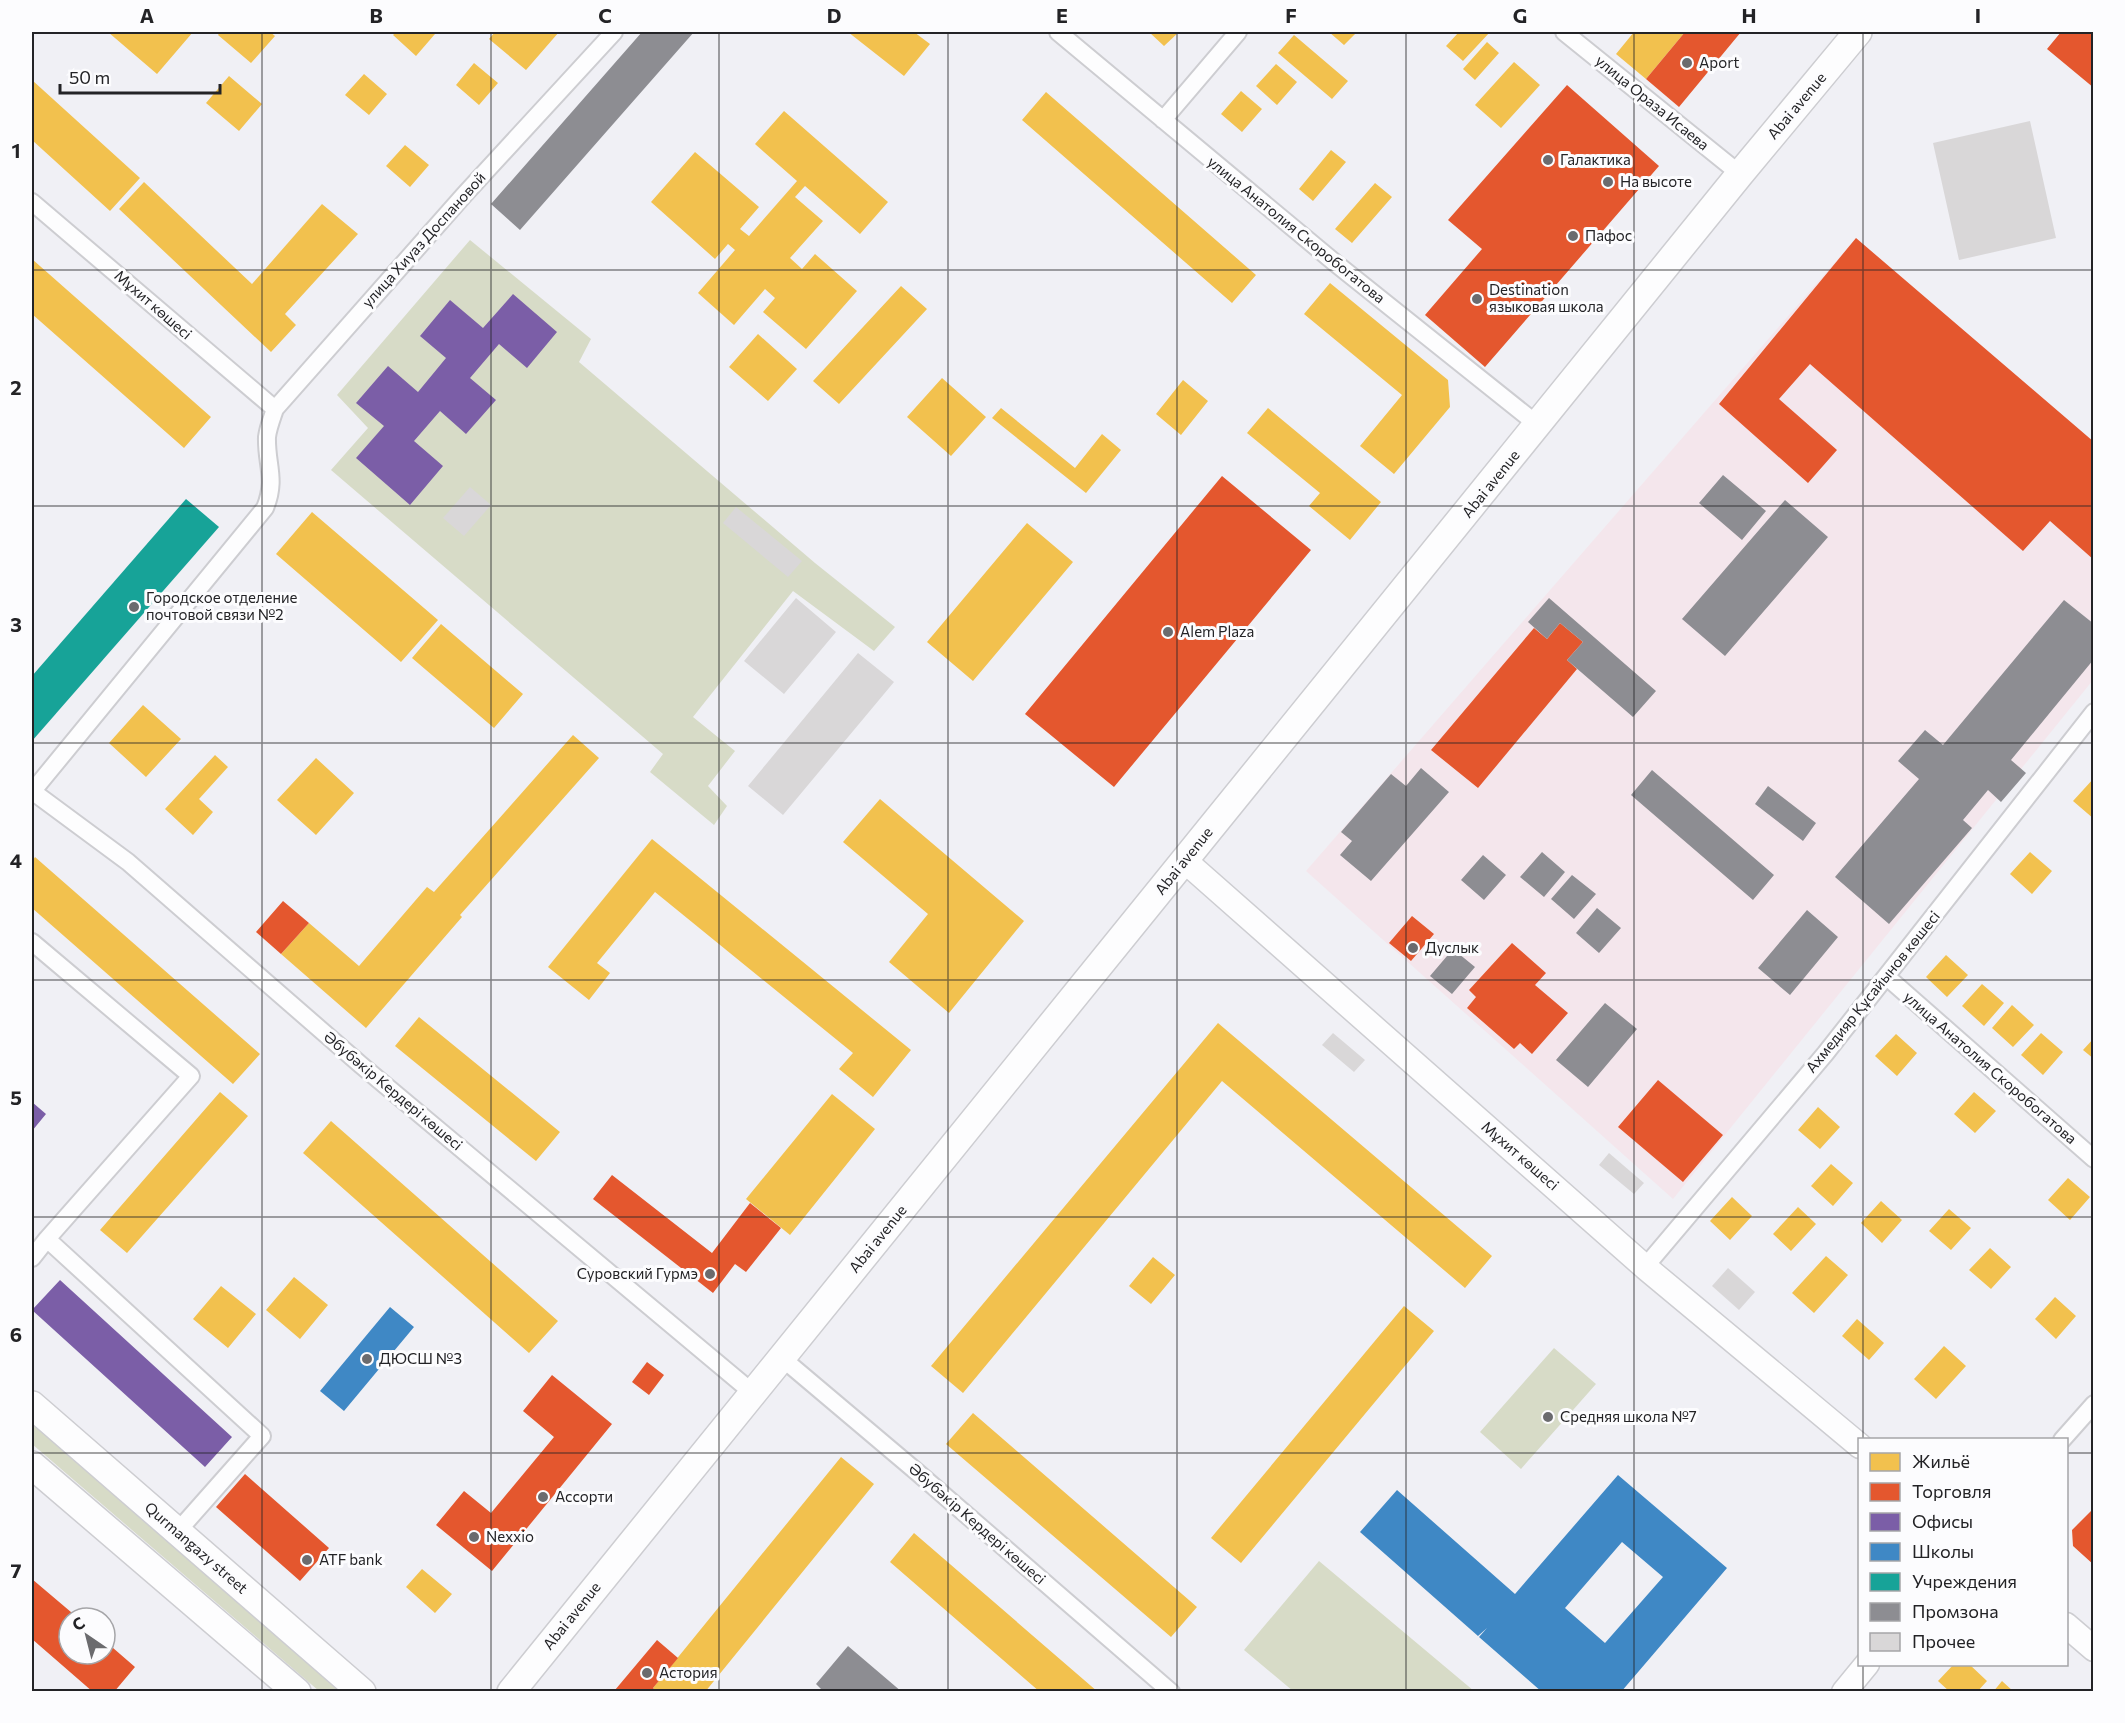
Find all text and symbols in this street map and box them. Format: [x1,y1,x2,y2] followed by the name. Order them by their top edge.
[140,3,154,27] text: A
[369,3,383,27] text: B
[598,3,612,27] text: C
[827,3,841,27] text: D
[1056,3,1068,27] text: E
[1285,3,1297,27] text: F
[1513,3,1527,27] text: G
[1742,3,1757,27] text: H
[1975,3,1981,27] text: I
[1592,51,1713,154] street label: улица Ораза Исаева
[1699,53,1739,71] place label: Aport
[1680,56,1694,70] marker: Aport
[60,57,220,95] scale bar
[69,66,110,88] text: 50 m
[1763,68,1829,142] street label: Abai avenue
[11,138,21,162] text: 1
[1560,150,1631,168] place label: Галактика
[1204,152,1389,306] street label: улица Анатолия Скоробогатова
[1541,153,1555,167] marker: Галактика
[358,168,489,311] street label: улица Хиуаз Доспановой
[1620,172,1692,190] place label: На высоте
[1601,175,1615,189] marker: На высоте
[1585,226,1632,244] place label: Пафос
[1566,229,1580,243] marker: Пафос
[111,266,196,343] street label: Мұхит көшесі
[1489,280,1604,315] place label: Destination языковая школа
[1470,292,1484,306] marker: Destination языковая школа
[10,375,22,399] text: 2
[1458,446,1523,521] street label: Abai avenue
[146,588,298,623] place label: Городское отделение почтовой связи №2
[127,600,141,614] marker: Городское отделение почтовой связи №2
[10,612,22,636] text: 3
[1180,622,1254,640] place label: Alem Plaza
[1161,625,1175,639] marker: Alem Plaza
[1151,823,1216,898] street label: Abai avenue
[10,848,22,872] text: 4
[1801,907,1943,1076] street label: Ахмедияр Құсайынов көшесі
[1425,938,1479,956] place label: Дуслык
[1406,941,1420,955] marker: Дуслык
[1901,987,2081,1147] street label: улица Анатолия Скоробогатова
[321,1027,467,1154] street label: Әбубәкір Кердері көшесі
[10,1085,22,1109] text: 5
[1478,1117,1563,1194] street label: Мұхит көшесі
[845,1201,910,1276] street label: Abai avenue
[577,1264,698,1282] place label: Суровский Гурмэ
[703,1267,717,1281] marker: Суровский Гурмэ
[10,1322,22,1346] text: 6
[379,1349,462,1367] place label: ДЮСШ №3
[360,1352,374,1366] marker: ДЮСШ №3
[1560,1407,1697,1425] place label: Средняя школа №7
[1541,1410,1555,1424] marker: Средняя школа №7
[1858,1438,2068,1666] legend
[1912,1450,1970,1472] text: Жильё
[905,1459,1050,1588] street label: Әбубәкір Кердері көшесі
[1912,1480,1991,1502] text: Торговля
[555,1487,613,1505] place label: Ассорти
[536,1490,550,1504] marker: Ассорти
[141,1498,252,1597] street label: Qurmangazy street
[1912,1510,1973,1532] text: Офисы
[486,1527,534,1545] place label: Nexxio
[467,1530,481,1544] marker: Nexxio
[1912,1540,1974,1562] text: Школы
[319,1550,383,1568] place label: ATF bank
[300,1553,314,1567] marker: ATF bank
[11,1558,22,1582] text: 7
[1912,1570,2017,1592] text: Учреждения
[539,1578,604,1653] street label: Abai avenue
[1912,1600,1999,1622] text: Промзона
[57,1606,117,1666] north arrow
[68,1612,88,1634] text: С
[1912,1630,1975,1652] text: Прочее
[659,1663,718,1681] place label: Астория
[640,1666,654,1680] marker: Астория

